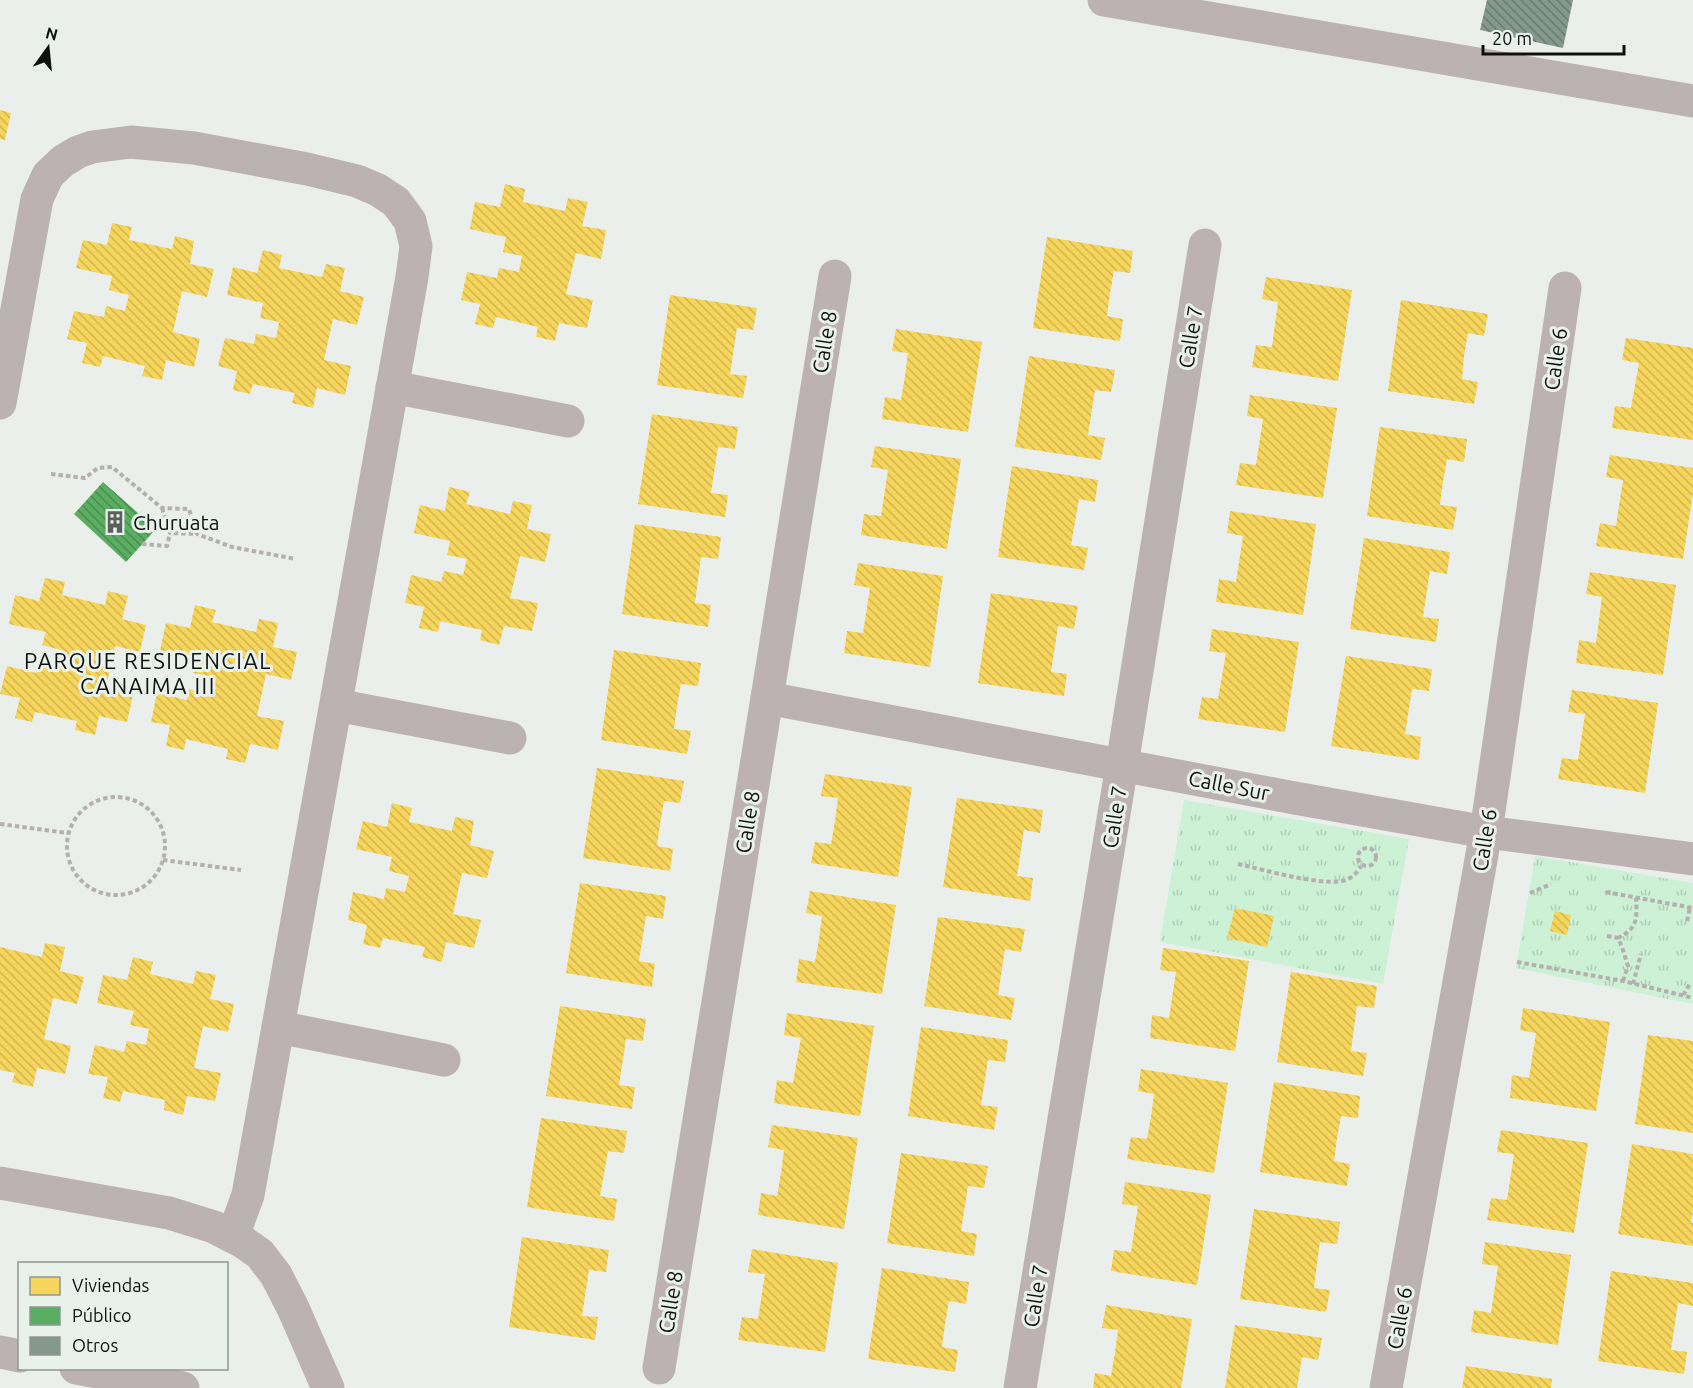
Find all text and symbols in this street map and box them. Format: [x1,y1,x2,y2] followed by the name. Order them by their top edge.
[18,18,78,78] north arrow
[1483,18,1624,56] scale bar
[44,23,60,44] text: N
[1492,28,1532,48] text: 20 m
[1173,304,1207,370] street label: Calle 7
[807,309,841,375] street label: Calle 8
[1539,326,1571,392] street label: Calle 6
[102,509,128,535] building icon: Churuata
[133,510,220,534] place label: Churuata
[24,648,272,698] district label: PARQUE RESIDENCIAL CANAIMA III
[1186,765,1272,805] street label: Calle Sur
[1097,784,1131,850] street label: Calle 7
[730,789,764,855] street label: Calle 8
[1467,807,1501,873] street label: Calle 6
[18,1262,228,1370] legend
[1018,1263,1052,1329] street label: Calle 7
[653,1269,687,1335] street label: Calle 8
[72,1275,149,1295] text: Viviendas
[1382,1285,1416,1351] street label: Calle 6
[72,1305,132,1325] text: Público
[72,1335,118,1355] text: Otros

